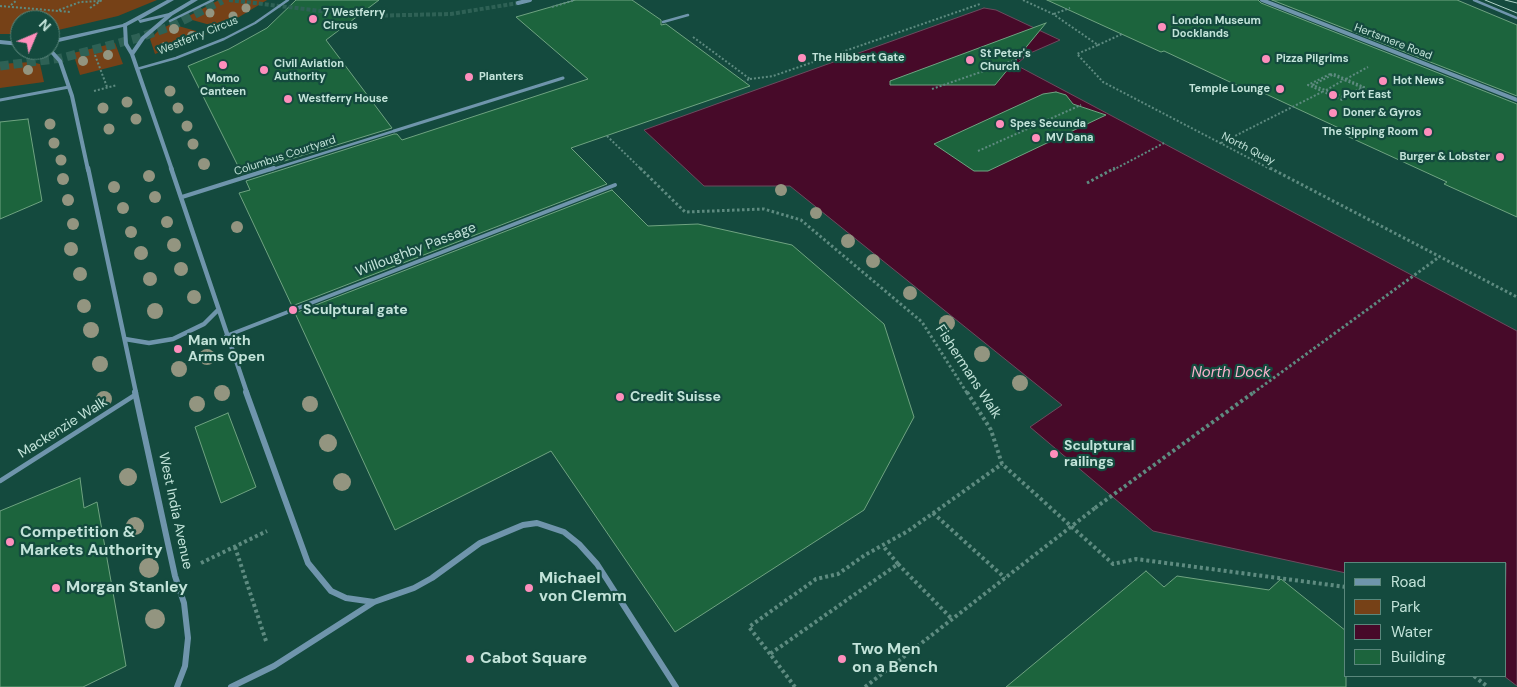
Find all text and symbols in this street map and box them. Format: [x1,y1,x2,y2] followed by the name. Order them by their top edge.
[323,6,385,32] place label: 7 Westferry Circus
[10,10,60,60] north arrow
[307,13,319,25] marker: 7 Westferry Circus
[156,14,240,58] street label: Westferry Circus
[1172,14,1261,40] place label: London Museum Docklands
[35,15,55,35] text: N
[1156,21,1168,33] marker: London Museum Docklands
[1352,21,1434,63] street label: Hertsmere Road
[980,47,1031,73] place label: St Peter's Church
[812,51,905,65] place label: The Hibbert Gate
[796,52,808,64] marker: The Hibbert Gate
[1276,52,1349,66] place label: Pizza Pilgrims
[1260,53,1272,65] marker: Pizza Pilgrims
[964,54,976,66] marker: St Peter's Church
[274,57,344,83] place label: Civil Aviation Authority
[217,59,229,71] marker: Momo Canteen
[258,64,270,76] marker: Civil Aviation Authority
[479,70,524,84] place label: Planters
[463,71,475,83] marker: Planters
[200,72,246,98] place label: Momo Canteen
[1393,74,1444,88] place label: Hot News
[1377,75,1389,87] marker: Hot News
[1189,82,1270,96] place label: Temple Lounge
[1274,83,1286,95] marker: Temple Lounge
[1343,88,1391,102] place label: Port East
[1327,89,1339,101] marker: Port East
[298,92,388,106] place label: Westferry House
[282,93,294,105] marker: Westferry House
[1343,106,1421,120] place label: Doner & Gyros
[1327,107,1339,119] marker: Doner & Gyros
[1010,117,1086,131] place label: Spes Secunda
[994,118,1006,130] marker: Spes Secunda
[1322,125,1418,139] place label: The Sipping Room
[1422,126,1434,138] marker: The Sipping Room
[1219,130,1277,168] street label: North Quay
[1046,131,1094,145] place label: MV Dana
[1030,132,1042,144] marker: MV Dana
[232,133,338,179] street label: Columbus Courtyard
[1399,150,1490,164] place label: Burger & Lobster
[1494,151,1506,163] marker: Burger & Lobster
[353,219,479,281] street label: Willoughby Passage
[303,302,408,318] place label: Sculptural gate
[287,304,299,316] marker: Sculptural gate
[931,322,1005,422] street label: Fishermans Walk
[188,333,265,366] place label: Man with Arms Open
[172,343,184,355] marker: Man with Arms Open
[1191,364,1271,382] water label: North Dock
[630,389,721,405] place label: Credit Suisse
[614,391,626,403] marker: Credit Suisse
[15,394,111,462] street label: Mackenzie Walk
[1064,438,1135,471] place label: Sculptural railings
[1048,448,1060,460] marker: Sculptural railings
[154,451,196,571] street label: West India Avenue
[20,523,163,561] place label: Competition & Markets Authority
[4,536,16,548] marker: Competition & Markets Authority
[1344,562,1507,677] legend
[539,569,627,607] place label: Michael von Clemm
[1391,572,1426,592] text: Road
[66,578,188,598] place label: Morgan Stanley
[50,582,62,594] marker: Morgan Stanley
[523,582,535,594] marker: Michael von Clemm
[1391,597,1421,617] text: Park
[1391,622,1432,642] text: Water
[852,640,938,678] place label: Two Men on a Bench
[1391,647,1446,667] text: Building
[480,649,587,669] place label: Cabot Square
[464,653,476,665] marker: Cabot Square
[836,653,848,665] marker: Two Men on a Bench

